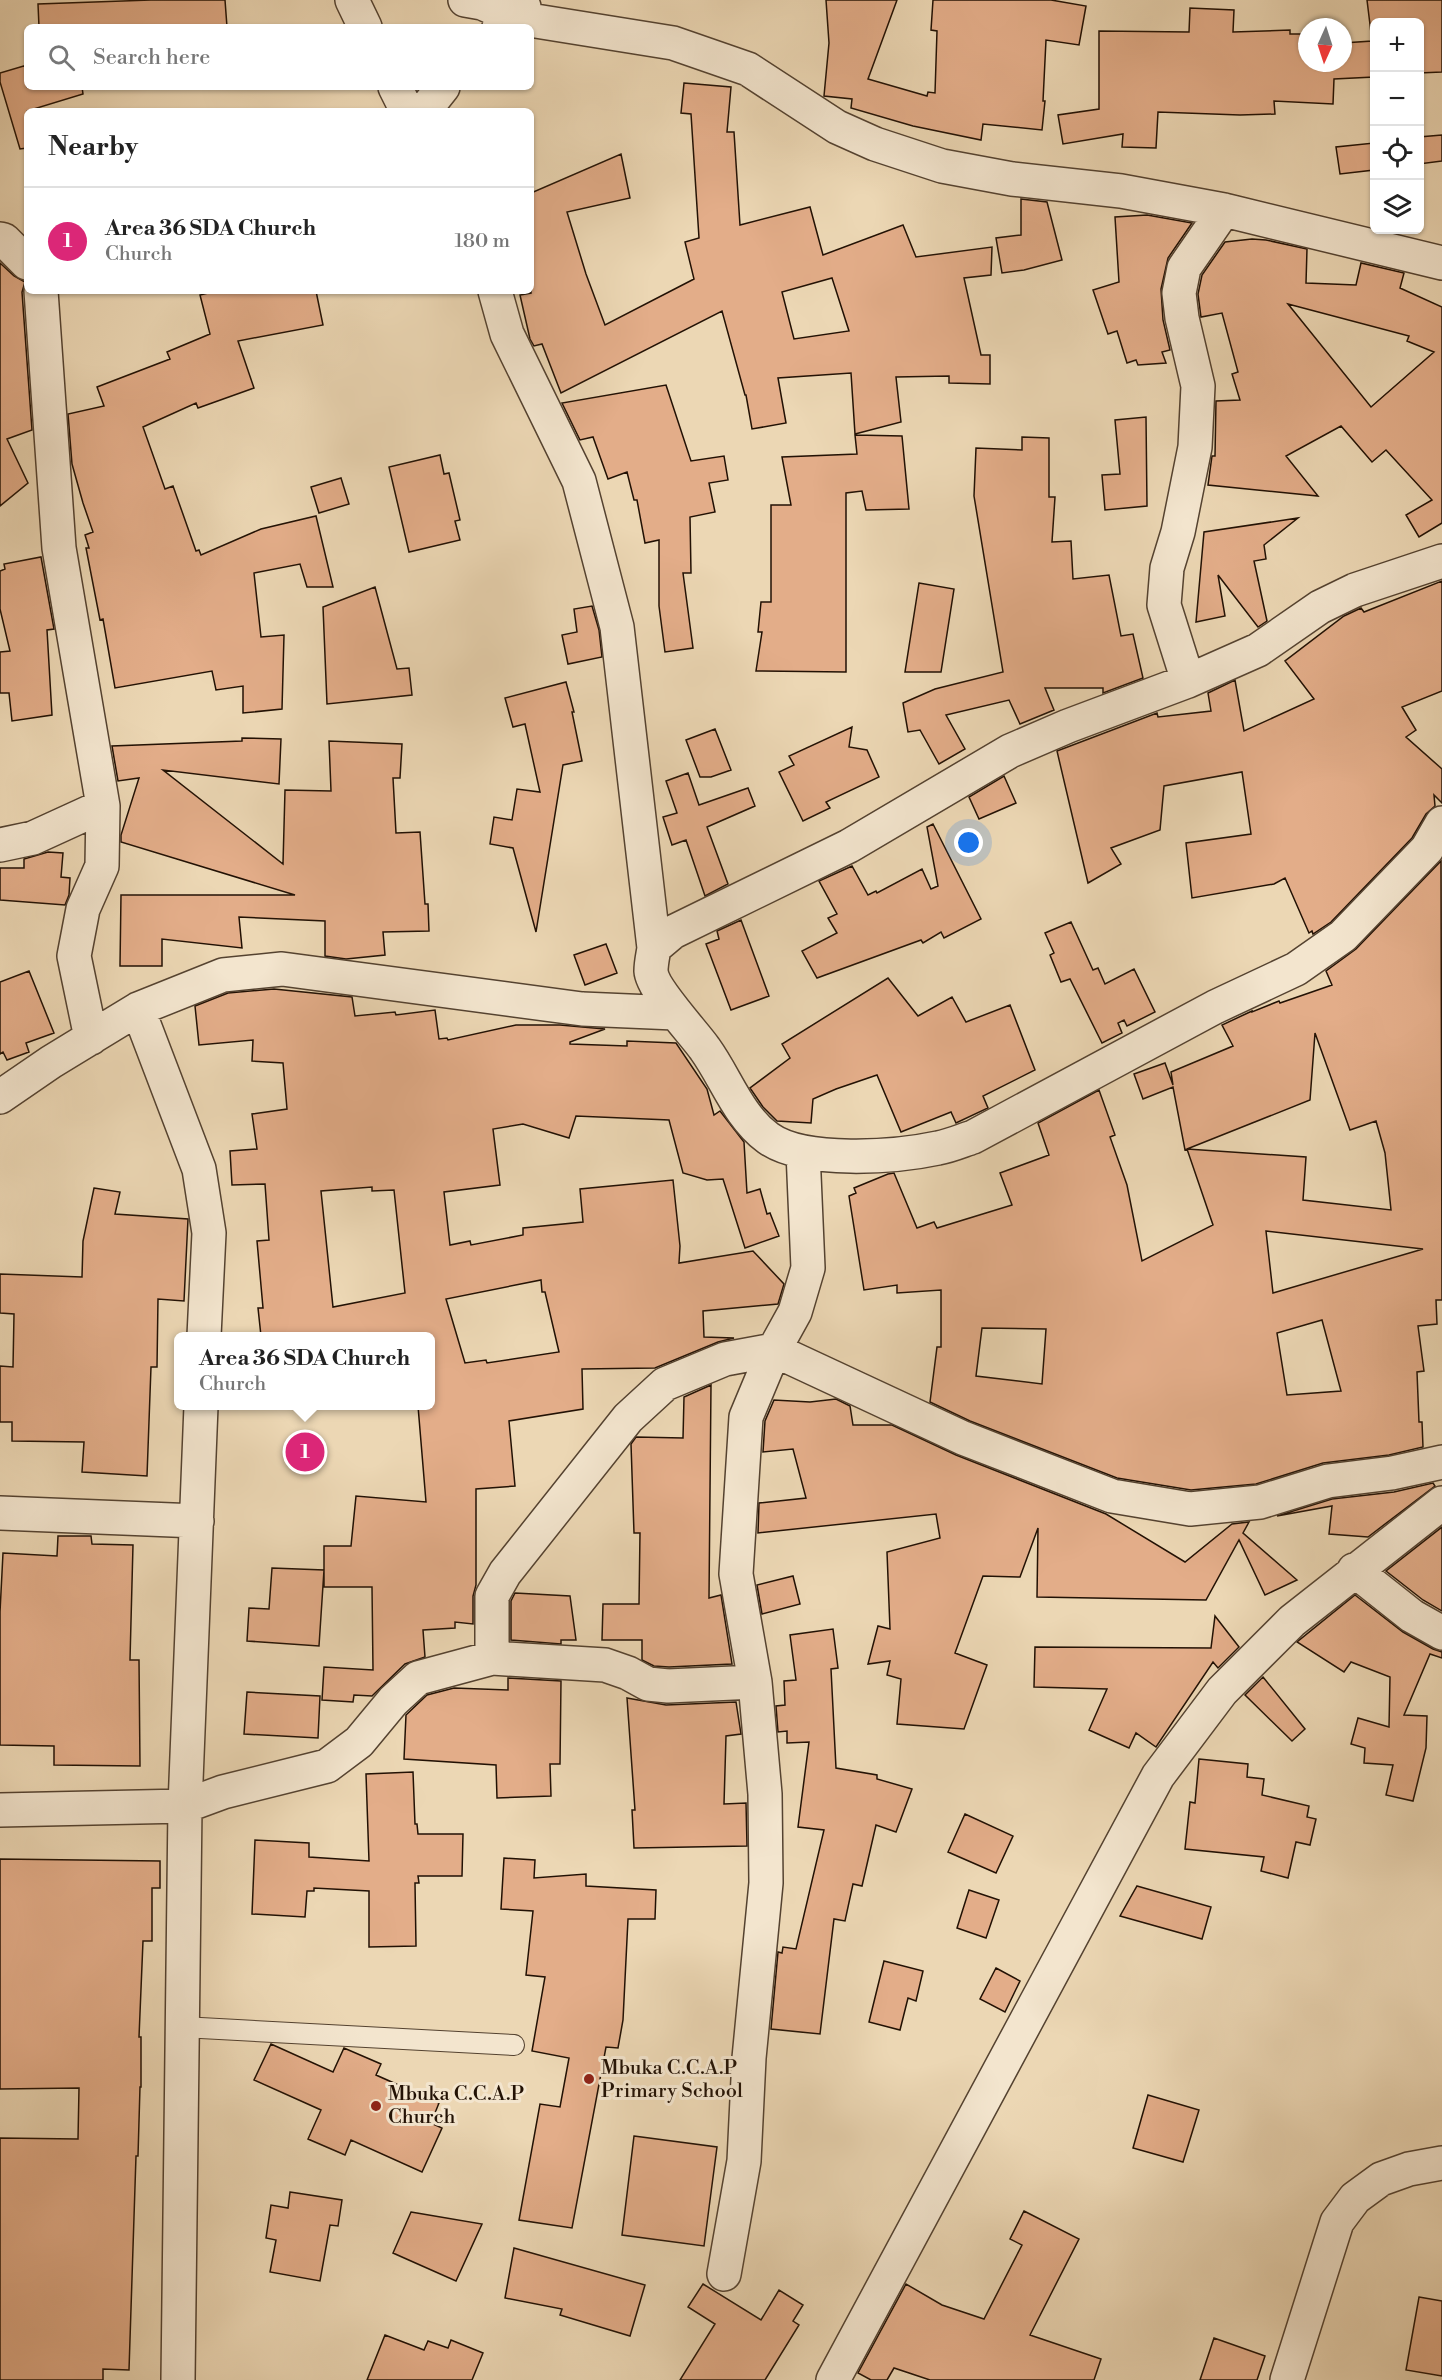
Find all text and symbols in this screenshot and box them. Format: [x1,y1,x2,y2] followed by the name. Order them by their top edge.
[1298,18,1352,72] north arrow
[1370,18,1424,234] map controls
[1370,18,1424,72] button: +
[24,24,534,90] search box
[45,41,78,74] icon: search
[93,44,210,71] text: Search here
[1370,72,1424,126] button: −
[1370,126,1424,180] button: locate
[48,131,138,163] text: Nearby
[1370,180,1424,234] button: layers
[105,215,316,242] text: Area 36 SDA Church
[63,229,72,254] text: 1
[455,229,510,254] text: 180 m
[105,242,172,267] text: Church
[954,828,983,857] your location
[174,1332,435,1410] popup
[199,1345,410,1372] text: Area 36 SDA Church
[199,1372,266,1397] text: Church
[286,1430,324,1474] pin: 1
[601,2056,743,2104] place label: Mbuka C.C.A.P Primary School
[582,2072,596,2086] marker: Mbuka C.C.A.P Primary School
[388,2082,525,2130] place label: Mbuka C.C.A.P Church
[369,2099,383,2113] marker: Mbuka C.C.A.P Church

